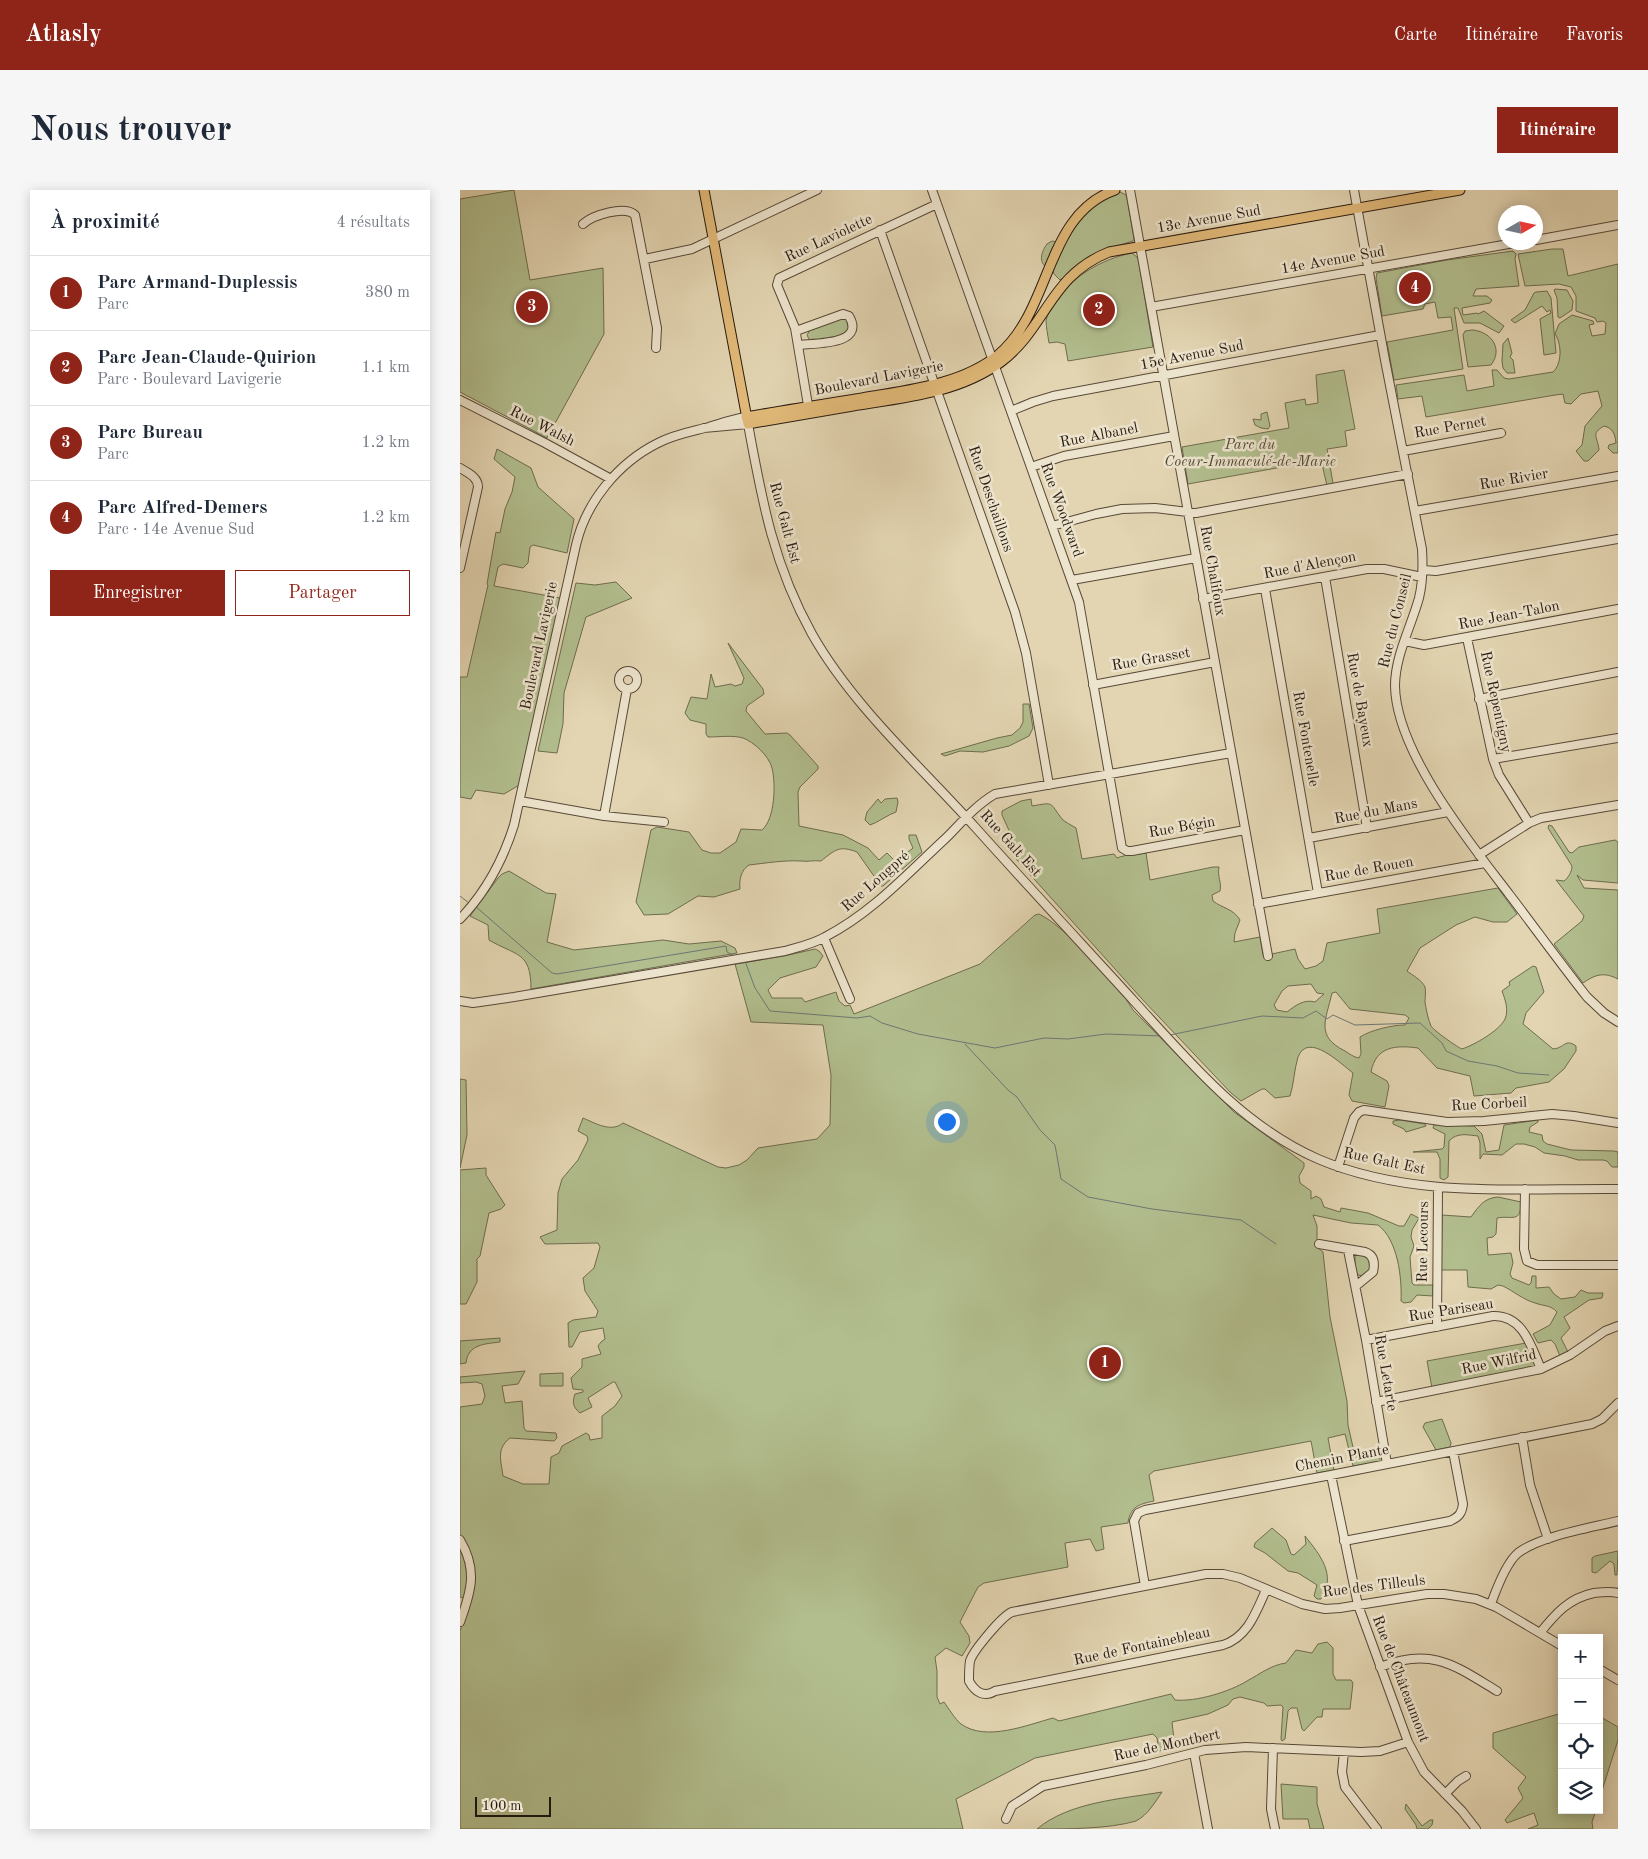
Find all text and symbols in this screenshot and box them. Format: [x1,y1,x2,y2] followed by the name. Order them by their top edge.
[25,23,102,47] text: Atlasly
[1394,26,1437,44] text: Carte
[1465,26,1538,44] text: Itinéraire
[1566,26,1623,44] text: Favoris
[1497,107,1618,153] button: Itinéraire
[30,113,232,148] text: Nous trouver
[1156,203,1262,237] street label: 13e Avenue Sud
[1498,205,1543,250] north arrow
[50,212,160,233] text: À proximité
[783,212,875,266] street label: Rue Laviolette
[336,215,410,231] text: 4 résultats
[1280,244,1386,278] street label: 14e Avenue Sud
[1399,269,1431,307] pin: 4
[97,274,298,293] text: Parc Armand-Duplessis
[61,285,71,301] text: 1
[365,285,410,301] text: 380 m
[516,288,548,326] pin: 3
[1083,291,1115,329] pin: 2
[97,297,129,313] text: Parc
[1139,339,1245,373] street label: 15e Avenue Sud
[97,349,316,368] text: Parc Jean-Claude-Quirion
[813,359,945,399] street label: Boulevard Lavigerie
[61,360,71,376] text: 2
[361,360,410,376] text: 1.1 km
[97,372,282,388] text: Parc · Boulevard Lavigerie
[507,404,577,450] street label: Rue Walsh
[1413,414,1487,442] street label: Rue Pernet
[1059,421,1139,451] street label: Rue Albanel
[97,424,203,443] text: Parc Bureau
[61,435,71,451] text: 3
[361,435,410,451] text: 1.2 km
[1164,438,1336,470] park label: Parc du Coeur-Immaculé-de-Marie
[965,444,1015,554] street label: Rue Deschaillons
[97,447,129,463] text: Parc
[1037,461,1085,560] street label: Rue Woodward
[1478,467,1550,493] street label: Rue Rivier
[766,481,802,565] street label: Rue Galt Est
[97,499,267,518] text: Parc Alfred-Demers
[61,510,71,526] text: 4
[361,510,410,526] text: 1.2 km
[97,522,255,538] text: Parc · 14e Avenue Sud
[1197,525,1227,618] street label: Rue Chalifoux
[1262,550,1358,582] street label: Rue d'Alençon
[50,570,225,616] button: Enregistrer
[235,570,410,616] button: Partager
[1377,572,1415,670] street label: Rue du Conseil
[519,580,561,712] street label: Boulevard Lavigerie
[1457,599,1561,633] street label: Rue Jean-Talon
[1111,646,1191,674] street label: Rue Grasset
[1477,650,1513,754] street label: Rue Repentigny
[1343,651,1375,749] street label: Rue de Bayeux
[1289,690,1321,788] street label: Rue Fontenelle
[1333,797,1419,827] street label: Rue du Mans
[976,808,1044,880] street label: Rue Galt Est
[1148,815,1216,841] street label: Rue Bégin
[839,849,913,915] street label: Rue Longpré
[1323,855,1415,885] street label: Rue de Rouen
[1451,1096,1527,1114] street label: Rue Corbeil
[934,1109,960,1135] your location
[1342,1146,1426,1178] street label: Rue Galt Est
[1416,1201,1432,1283] street label: Rue Lecours
[1407,1297,1495,1325] street label: Rue Pariseau
[1371,1333,1399,1413] street label: Rue Letarte
[1089,1344,1121,1382] pin: 1
[1460,1348,1538,1378] street label: Rue Wilfrid
[1294,1443,1390,1475] street label: Chemin Plante
[1322,1573,1426,1601] street label: Rue des Tilleuls
[1369,1613,1431,1745] street label: Rue de Châteaumont
[1072,1625,1212,1669] street label: Rue de Fontainebleau
[1558,1634,1603,1814] map controls
[1558,1634,1603,1679] button: +
[1558,1679,1603,1724] button: −
[1558,1724,1603,1769] button: locate
[1113,1727,1221,1765] street label: Rue de Montbert
[1558,1769,1603,1814] button: layers
[475,1794,551,1817] scale bar
[482,1799,521,1813] text: 100 m

